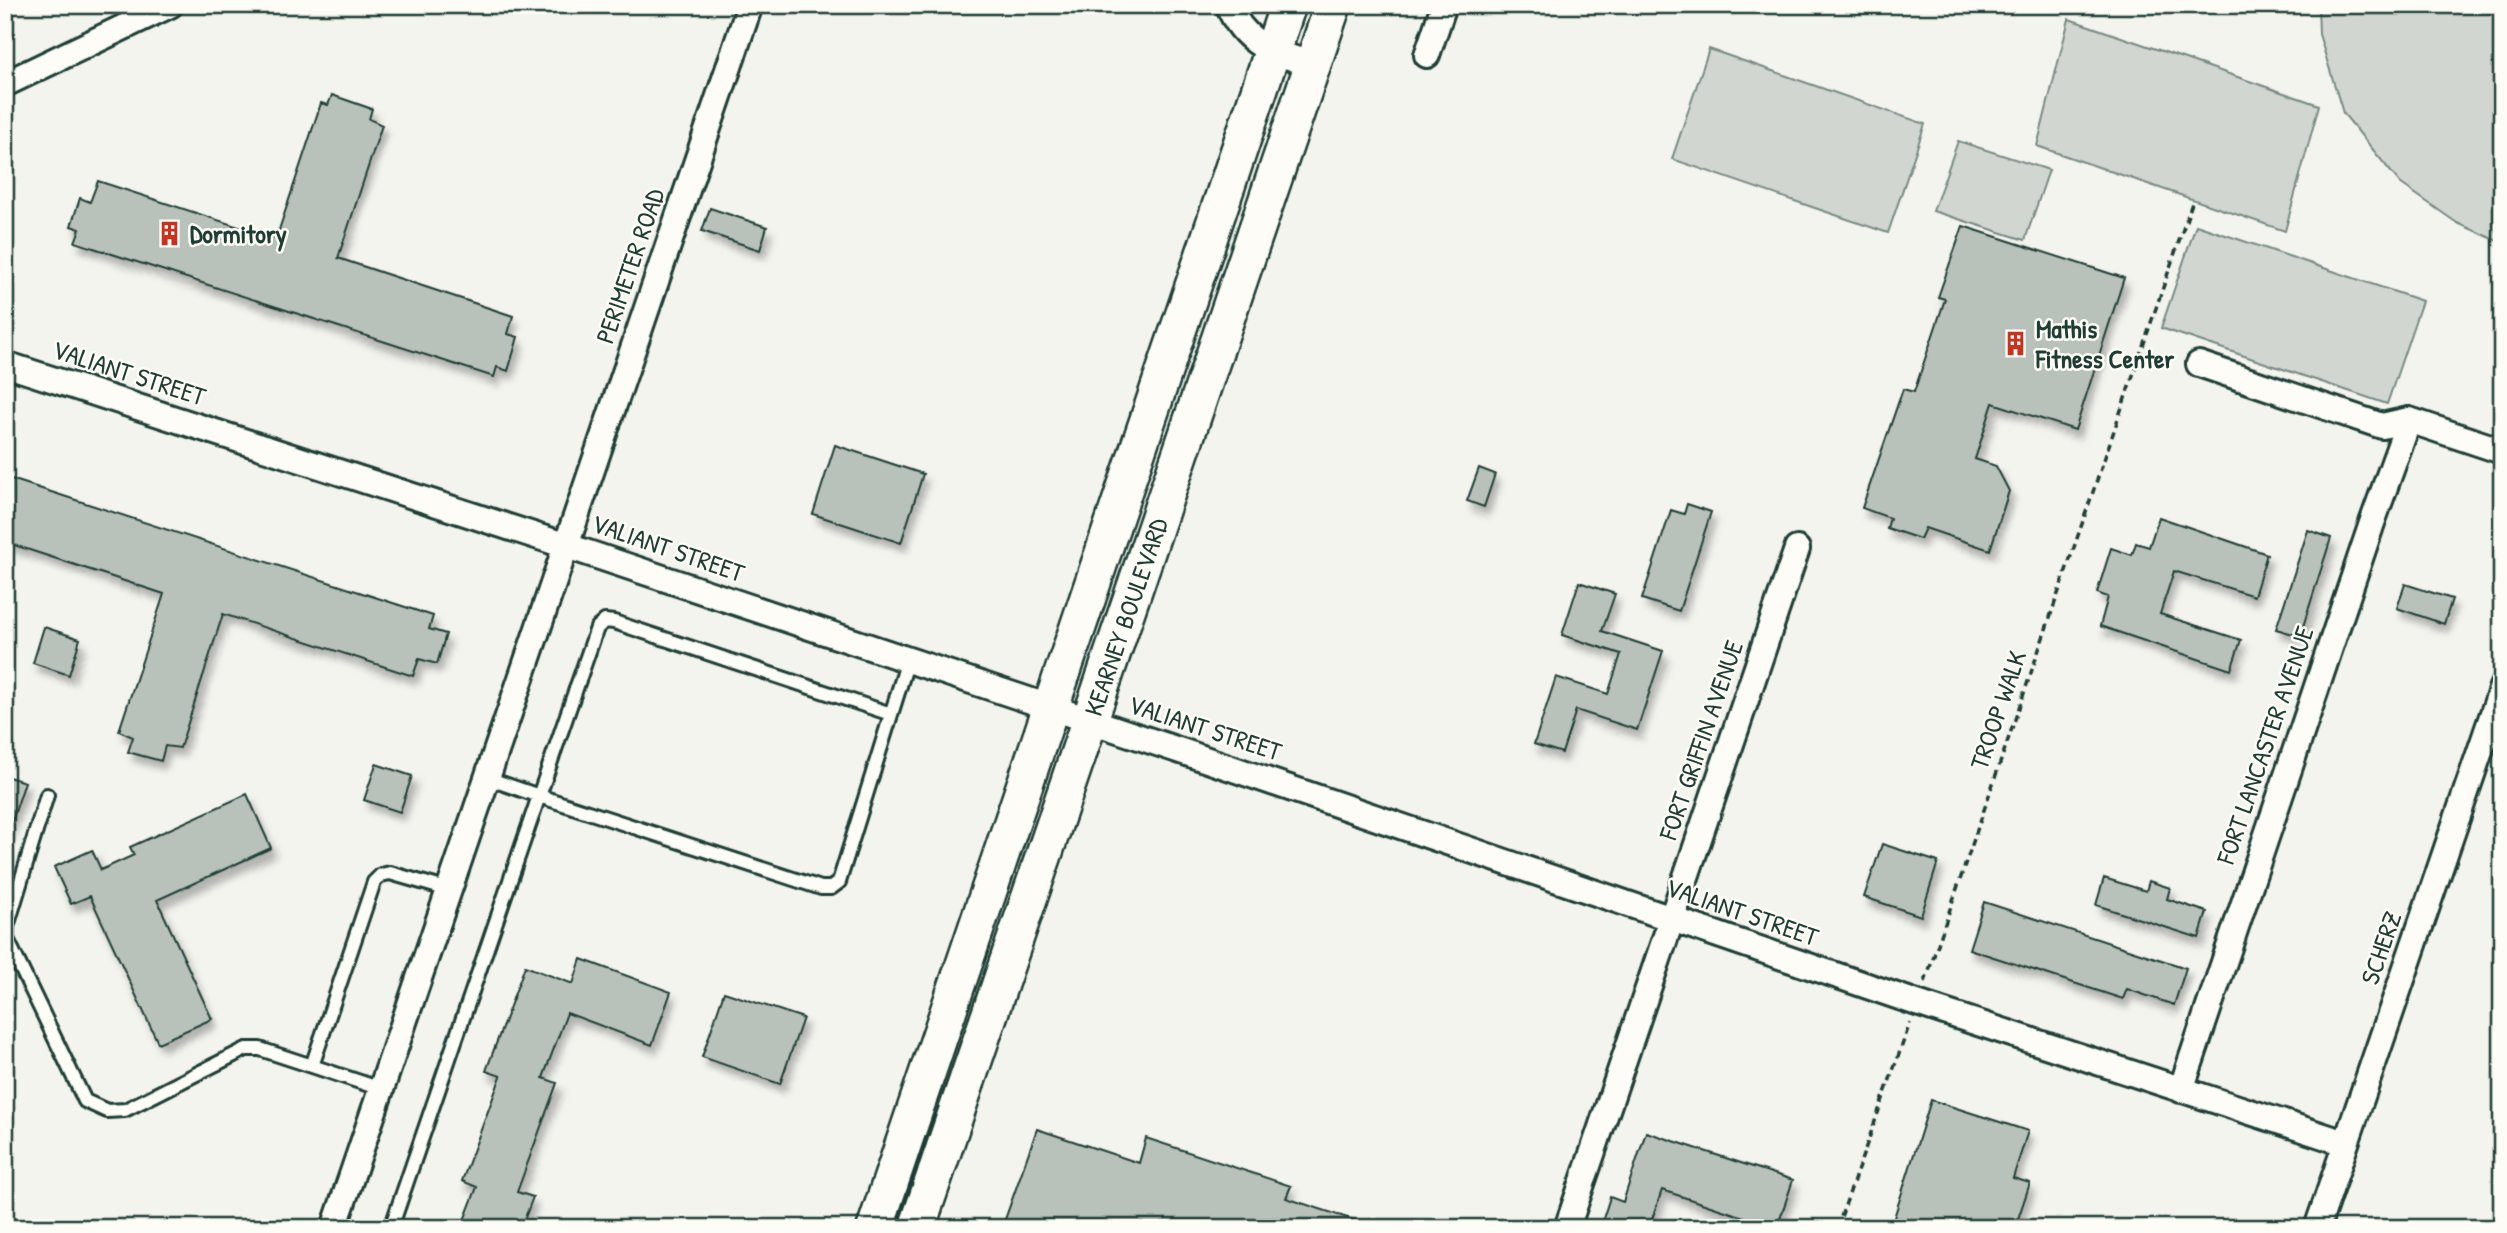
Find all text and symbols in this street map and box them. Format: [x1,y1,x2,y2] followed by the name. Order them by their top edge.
[587,183,673,348] street label: PERIMETER ROAD
[190,216,287,252] place label: Dormitory
[156,220,184,248] building icon: Dormitory
[2035,311,2175,376] place label: Mathis Fitness Center
[2002,330,2030,358] building icon: Mathis Fitness Center
[48,331,211,414] street label: VALIANT STREET
[587,505,750,590] street label: VALIANT STREET
[1075,513,1176,720] street label: KEARNEY BOULEVARD
[2207,621,2322,869] street label: FORT LANCASTER AVENUE
[1650,635,1751,845] street label: FORT GRIFFIN AVENUE
[1961,645,2034,774] street label: TROOP WALK
[1124,686,1287,769] street label: VALIANT STREET
[1661,869,1824,954] street label: VALIANT STREET
[2352,907,2409,989] street label: SCHERZ

